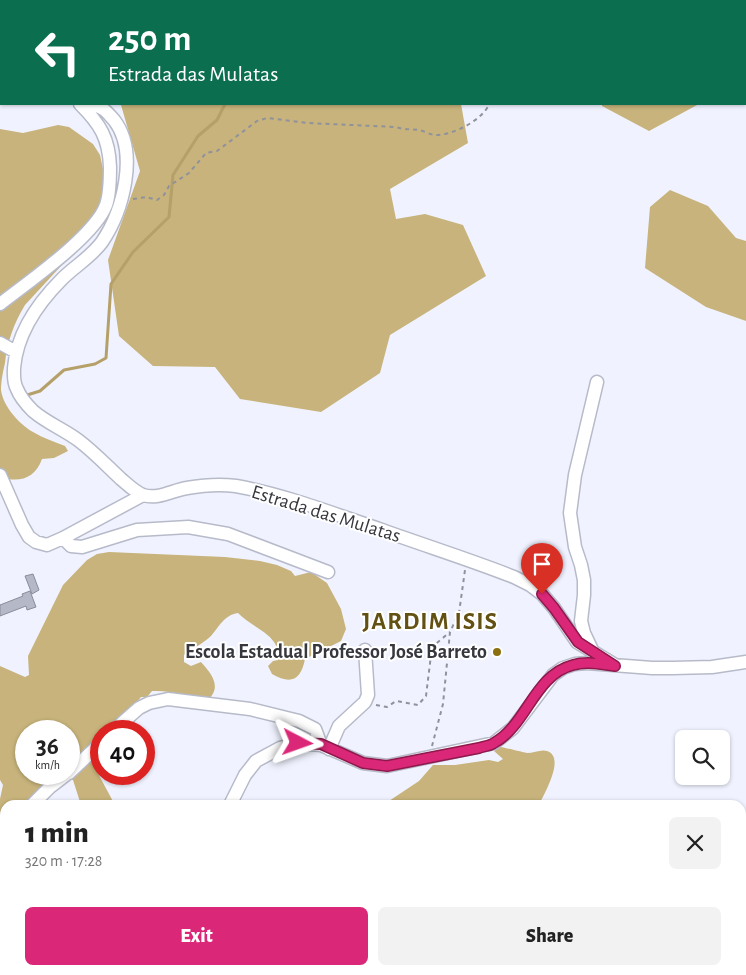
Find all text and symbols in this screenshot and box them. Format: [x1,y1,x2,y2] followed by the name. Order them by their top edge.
[25,20,90,85] icon: left
[108,22,191,57] text: 250 m
[108,63,278,85] text: Estrada das Mulatas
[249,482,403,546] street label: Estrada das Mulatas
[521,543,563,594] pin
[528,550,556,578] icon: arrive
[362,609,498,634] district label: JARDIM ISIS
[185,642,487,662] place label: Escola Estadual Professor José Barreto
[491,646,503,658] marker: Escola Estadual Professor José Barreto
[271,716,323,768] position arrow
[90,720,155,785] speed limit sign: 40
[675,730,730,785] map controls
[675,730,730,785] button: search
[36,734,59,759] text: 36
[35,759,60,771] text: km/h
[669,817,721,869] button: close
[25,818,89,848] text: 1 min
[25,853,102,869] text: 320 m · 17:28
[25,907,368,965] button: Exit
[378,907,721,965] button: Share

